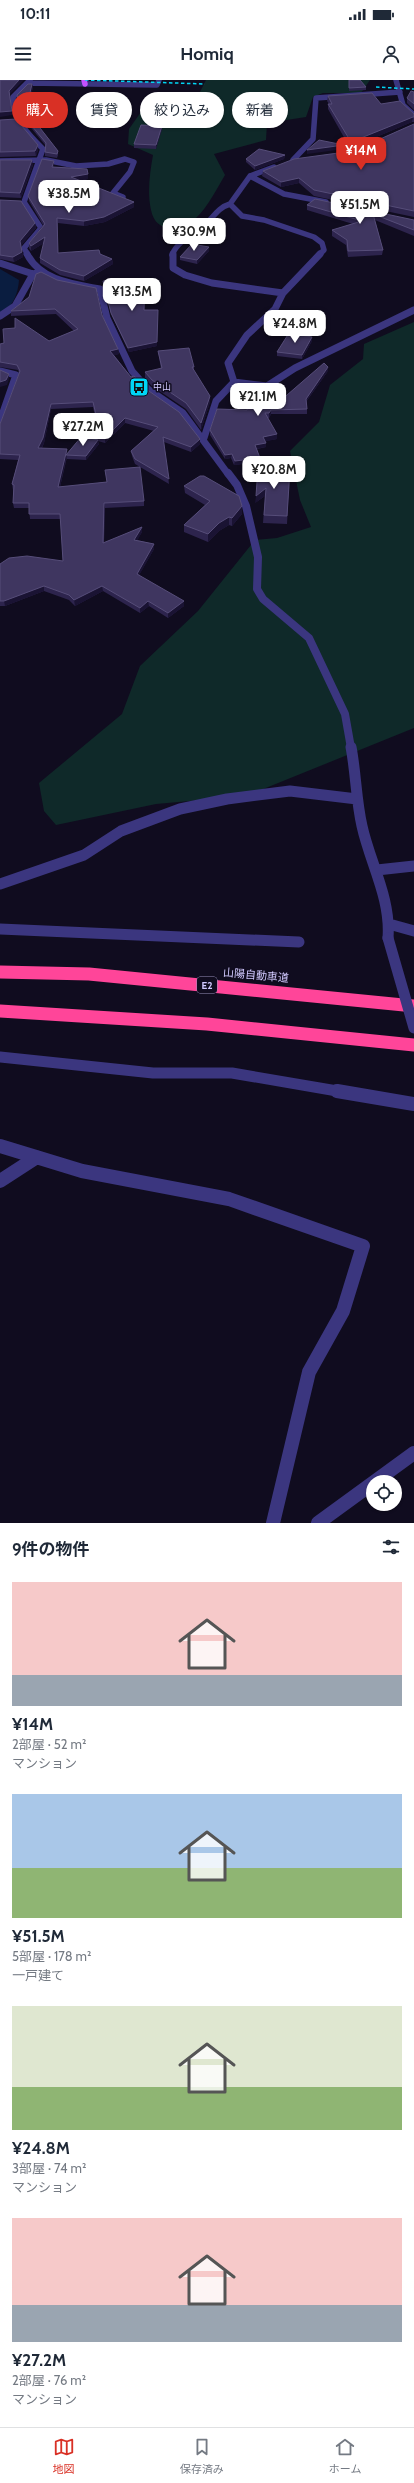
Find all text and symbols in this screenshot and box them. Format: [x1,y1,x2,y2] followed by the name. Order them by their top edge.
[20,5,51,23] text: 10:11
[12,43,34,65] icon: menu
[180,43,234,65] text: Homiq
[380,43,402,65] icon: person
[12,92,68,128] chip: 購入
[76,92,132,128] chip: 賃貸
[140,92,224,128] chip: 絞り込み
[232,92,288,128] chip: 新着
[337,137,385,171] pin: ¥14M
[345,142,377,158] text: ¥14M
[36,180,102,214] pin: ¥38.5M
[47,185,91,201] text: ¥38.5M
[327,191,393,225] pin: ¥51.5M
[340,196,380,212] text: ¥51.5M
[161,218,227,252] pin: ¥30.9M
[172,223,216,239] text: ¥30.9M
[99,278,165,312] pin: ¥13.5M
[112,283,152,299] text: ¥13.5M
[262,310,328,344] pin: ¥24.8M
[273,315,317,331] text: ¥24.8M
[128,376,150,398] bus stop icon: 中山
[153,381,171,392] place label: 中山
[225,383,291,417] pin: ¥21.1M
[239,388,277,404] text: ¥21.1M
[50,413,116,447] pin: ¥27.2M
[62,418,104,434] text: ¥27.2M
[241,456,307,490] pin: ¥20.8M
[251,461,297,477] text: ¥20.8M
[223,965,289,985] street label: 山陽自動車道
[197,977,217,993] road number: E2
[366,1475,402,1511] map controls
[366,1475,402,1511] button: locate
[380,1536,402,1558] icon: filters
[12,1539,90,1559] text: 9件の物件
[171,1608,243,1680] icon: home
[12,1714,53,1734] text: ¥14M
[12,1736,86,1752] text: 2部屋 · 52 m²
[12,1755,77,1771] text: マンション
[171,1820,243,1892] icon: home
[12,1926,65,1946] text: ¥51.5M
[12,1948,91,1964] text: 5部屋 · 178 m²
[12,1967,64,1983] text: 一戸建て
[171,2032,243,2104] icon: home
[12,2138,70,2158] text: ¥24.8M
[12,2160,86,2176] text: 3部屋 · 74 m²
[12,2179,77,2195] text: マンション
[171,2244,243,2316] icon: home
[12,2350,66,2370] text: ¥27.2M
[12,2372,86,2388] text: 2部屋 · 76 m²
[12,2391,77,2407] text: マンション
[53,2436,75,2476] tab: 地図
[180,2436,224,2476] tab: 保存済み
[329,2436,361,2476] tab: ホーム

